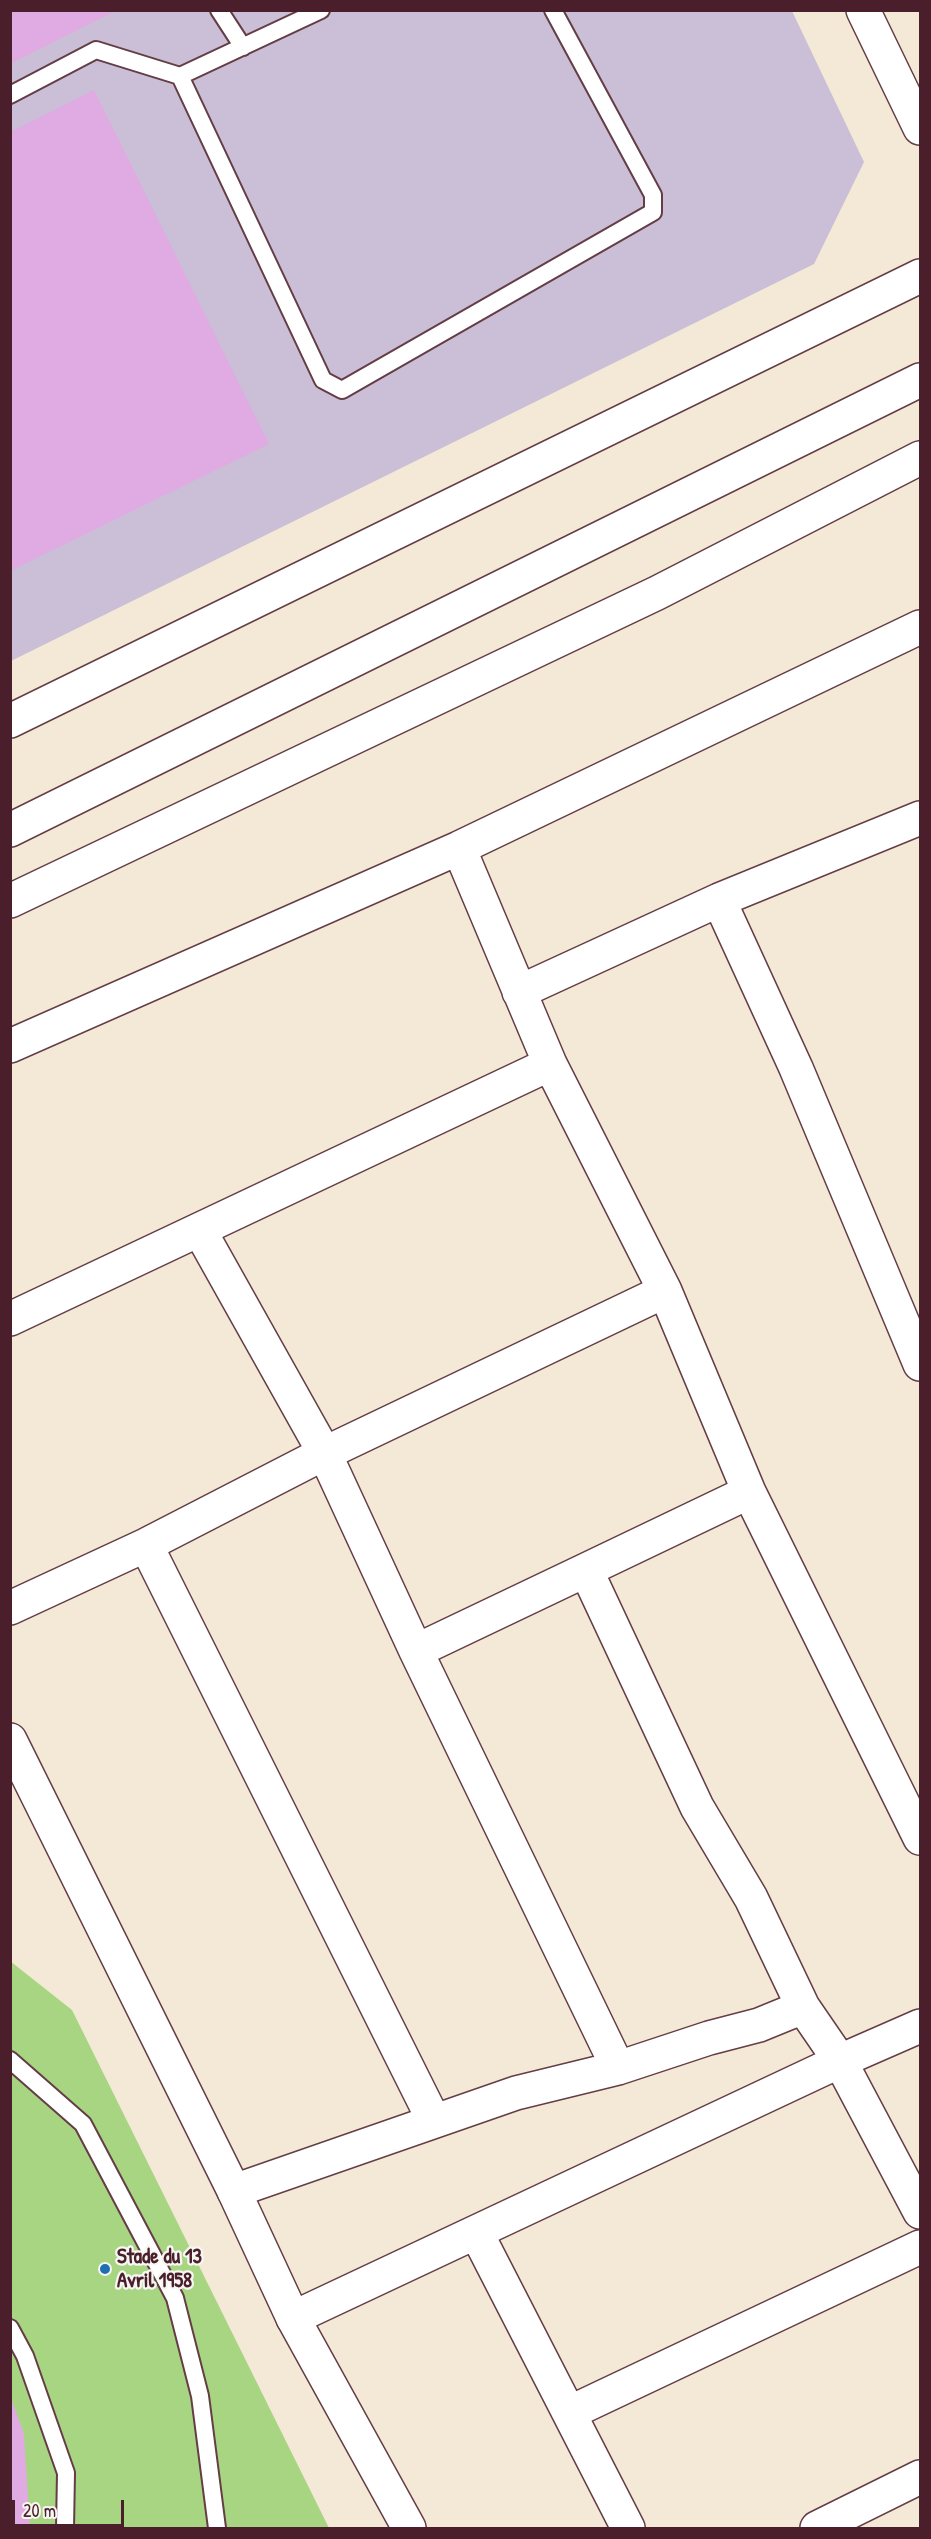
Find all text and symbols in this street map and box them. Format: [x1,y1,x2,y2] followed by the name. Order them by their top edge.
[117,2244,202,2294] place label: Stade du 13 Avril 1958
[98,2262,112,2276] marker: Stade du 13 Avril 1958
[15,2488,128,2526] scale bar
[23,2498,56,2523] text: 20 m

